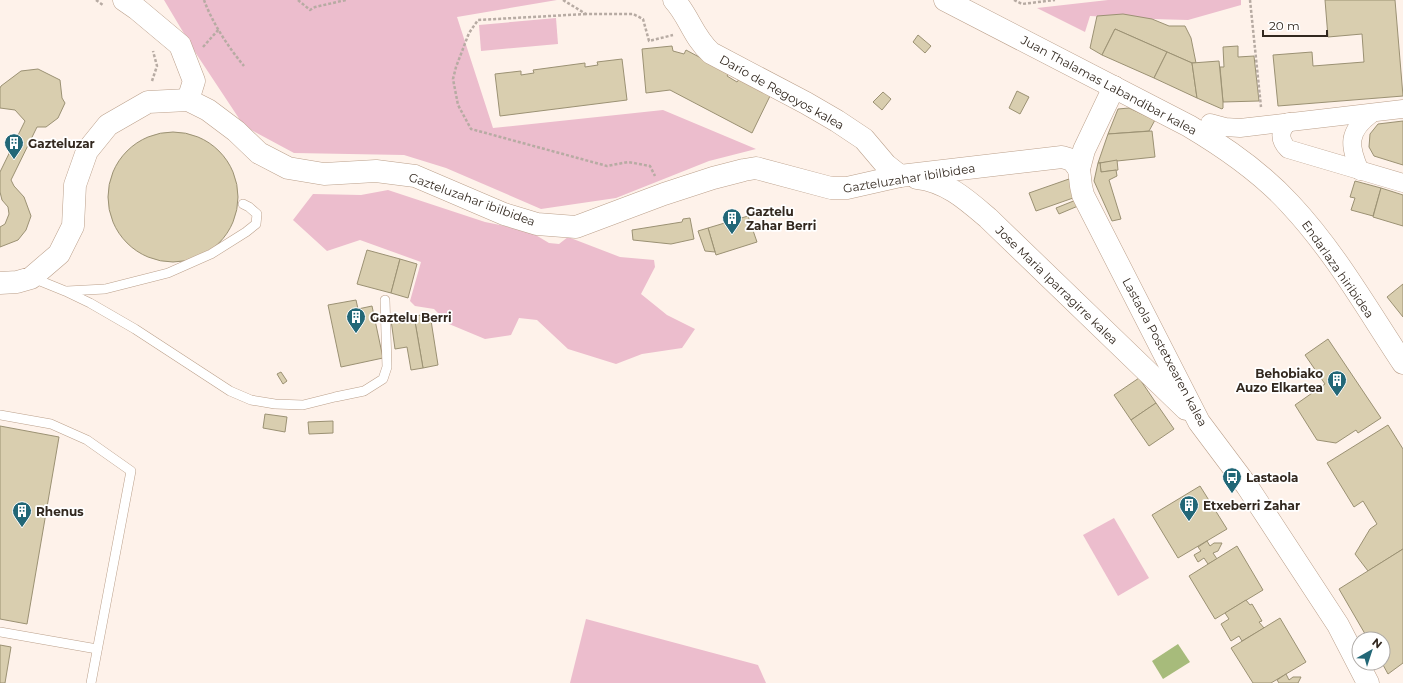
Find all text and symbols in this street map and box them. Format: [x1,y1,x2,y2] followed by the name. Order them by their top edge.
[1263,12,1327,38] scale bar
[1269,18,1300,33] text: 20 m
[1018,32,1200,138] street label: Juan Thalamas Labandibar kalea
[717,52,847,132] street label: Darío de Regoyos kalea
[3,132,25,160] building icon: Gazteluzar
[28,136,95,151] place label: Gazteluzar
[842,160,976,196] street label: Gazteluzahar ibilbidea
[407,169,537,229] street label: Gazteluzahar ibilbidea
[746,204,816,233] place label: Gaztelu Zahar Berri
[721,207,743,235] building icon: Gaztelu Zahar Berri
[1299,217,1377,321] street label: Endarlaza hiribidea
[992,222,1121,347] street label: Jose Maria Iparragirre kalea
[1119,275,1211,429] street label: Lastaola Postetxearen kalea
[345,306,367,334] building icon: Gaztelu Berri
[370,310,452,325] place label: Gaztelu Berri
[1235,366,1323,395] place label: Behobiako Auzo Elkartea
[1326,369,1348,397] building icon: Behobiako Auzo Elkartea
[1221,466,1243,494] bus stop icon: Lastaola
[1246,470,1298,485] place label: Lastaola
[1178,494,1200,522] building icon: Etxeberri Zahar
[1203,498,1300,513] place label: Etxeberri Zahar
[11,500,33,528] building icon: Rhenus
[36,504,84,519] place label: Rhenus
[1351,631,1391,671] north arrow
[1369,635,1385,651] text: N

